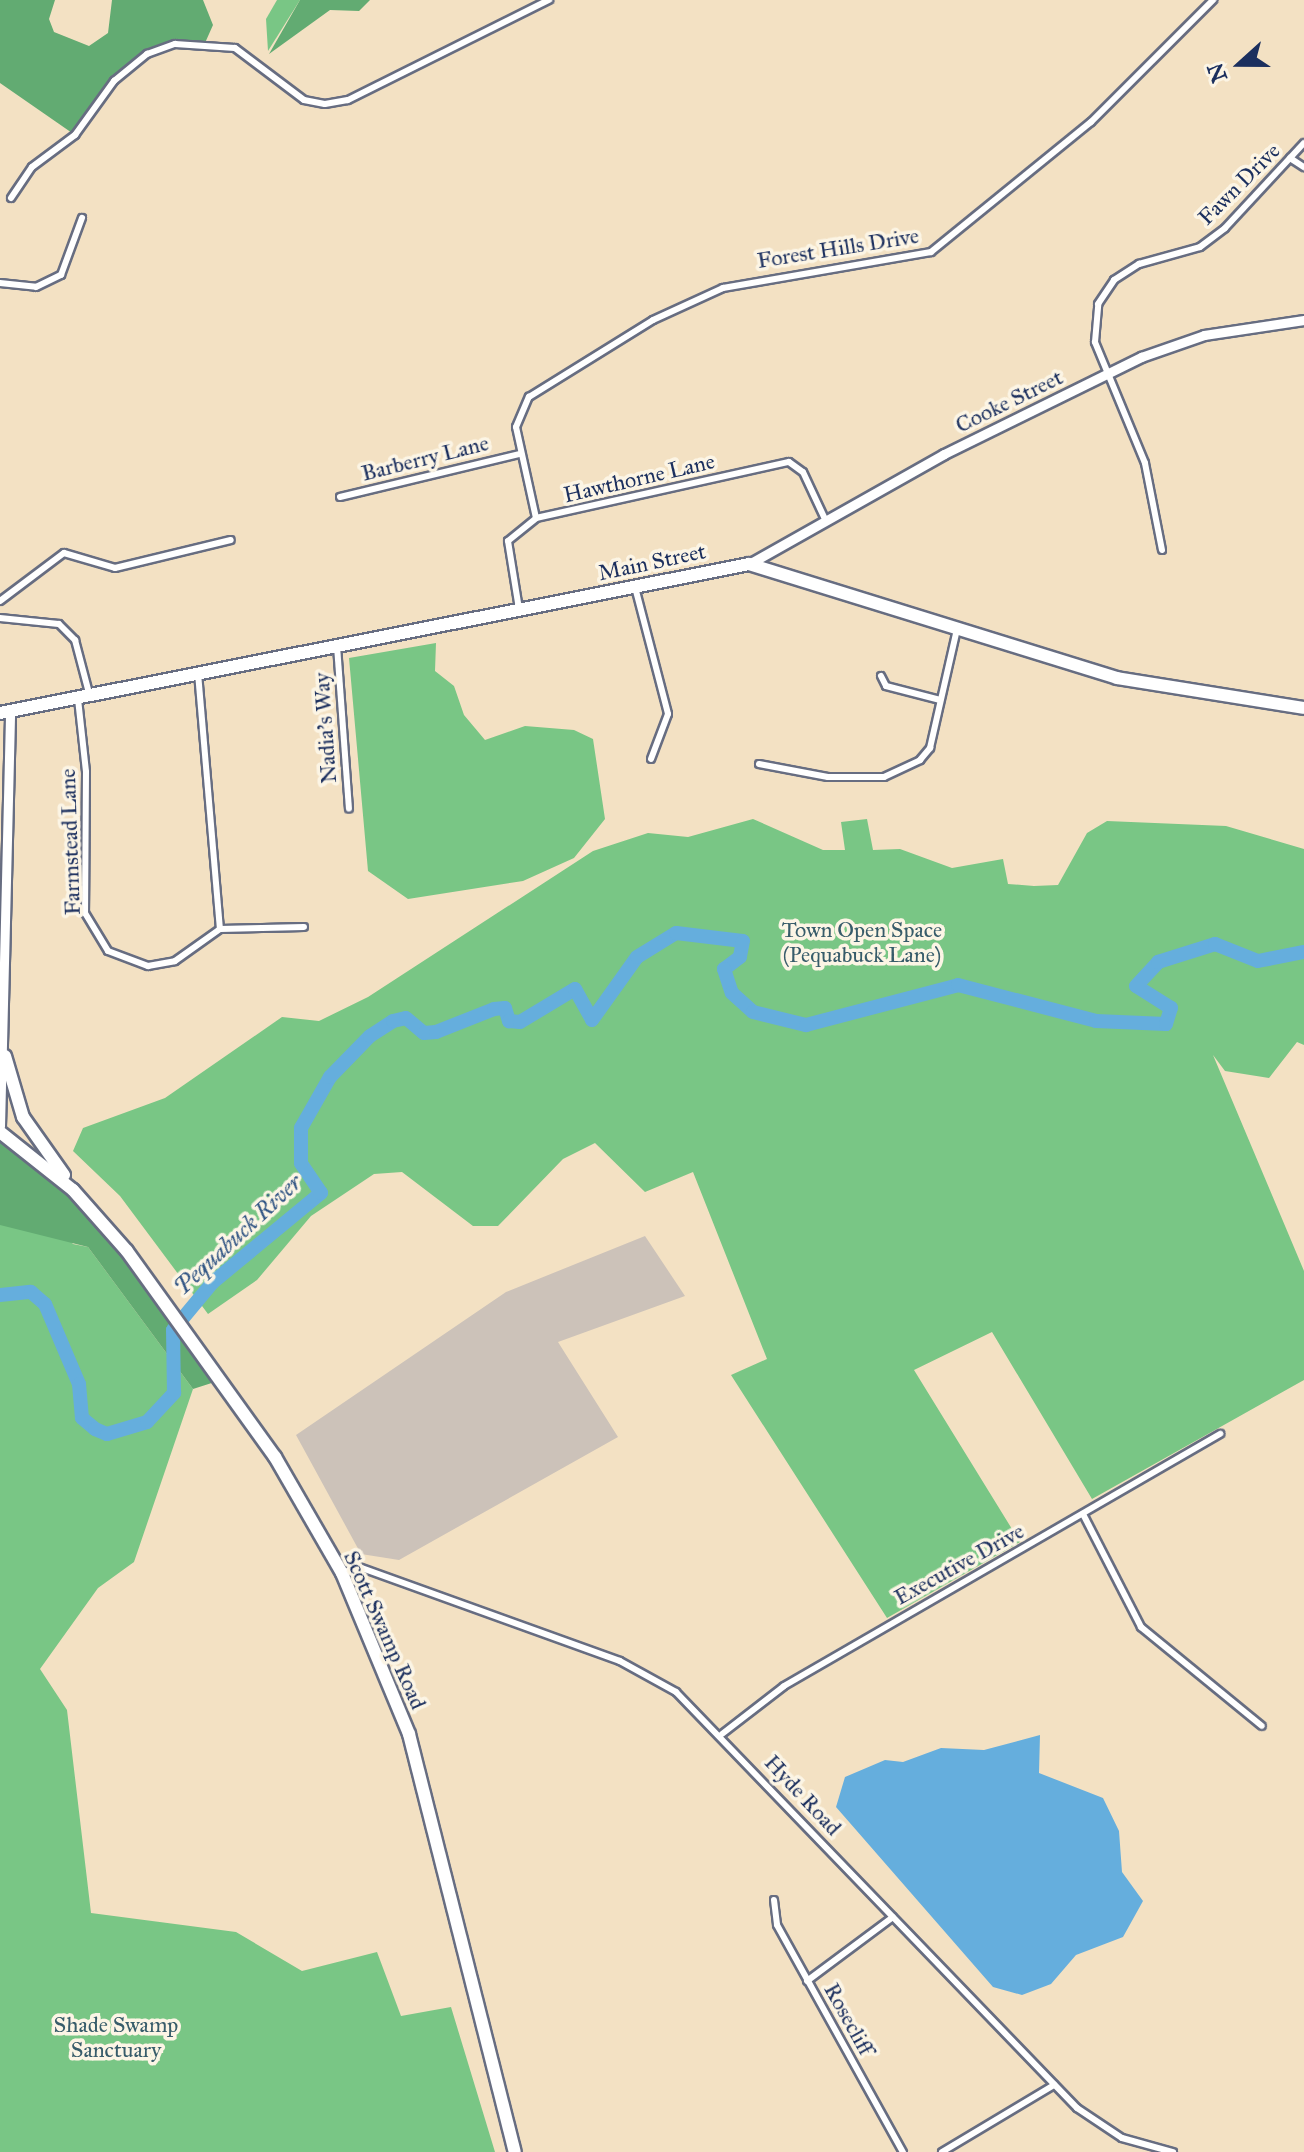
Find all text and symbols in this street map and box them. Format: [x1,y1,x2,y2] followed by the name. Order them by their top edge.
[1200,24,1280,104] north arrow
[1201,59,1233,86] text: N
[1193,138,1285,230] street label: Fawn Drive
[755,222,921,274] street label: Forest Hills Drive
[951,364,1067,438] street label: Cooke Street
[359,429,491,487] street label: Barberry Lane
[561,448,717,508] street label: Hawthorne Lane
[596,538,708,586] street label: Main Street
[308,672,342,784] street label: Nadia's Way
[54,768,86,916] street label: Farmstead Lane
[782,916,942,968] park label: Town Open Space (Pequabuck Lane)
[168,1168,308,1302] water label: Pequabuck River
[890,1518,1028,1610] street label: Executive Drive
[338,1547,432,1713] street label: Scott Swamp Road
[759,1749,847,1841] street label: Hyde Road
[819,1978,879,2060] street label: Rosecliff
[54,2011,178,2062] park label: Shade Swamp Sanctuary

